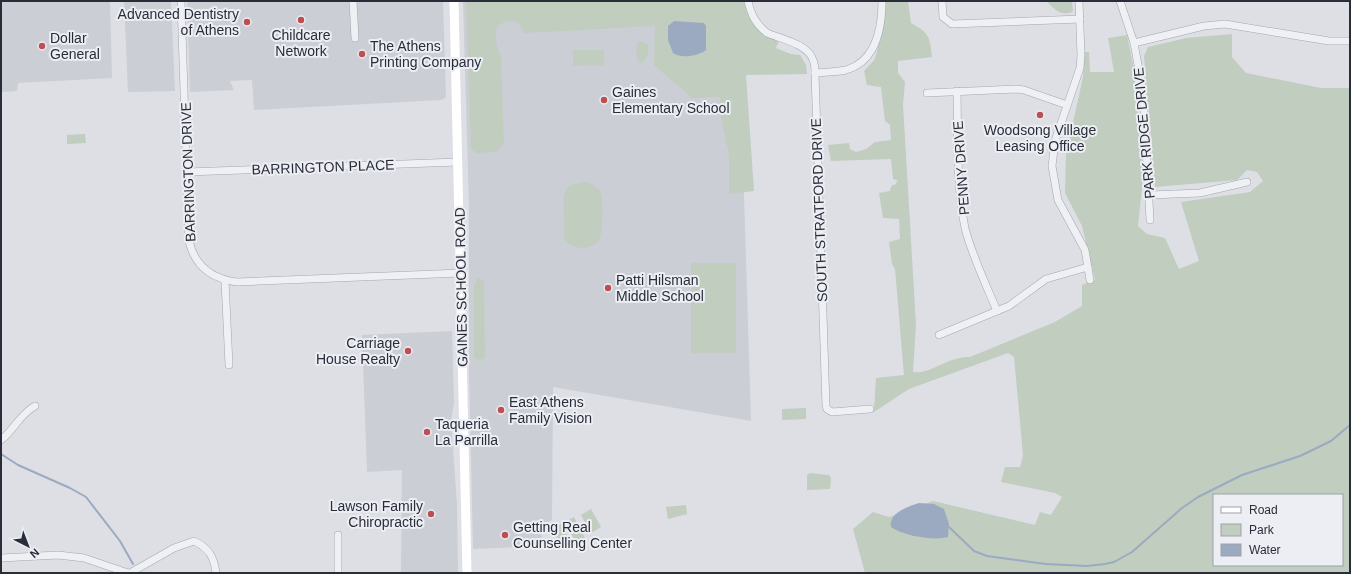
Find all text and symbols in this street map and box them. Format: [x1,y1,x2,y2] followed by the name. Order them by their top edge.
[118,6,239,38] place label: Advanced Dentistry of Athens
[296,15,306,25] marker: Childcare Network
[242,17,252,27] marker: Advanced Dentistry of Athens
[271,27,331,59] place label: Childcare Network
[50,30,100,62] place label: Dollar General
[370,38,481,70] place label: The Athens Printing Company
[37,41,47,51] marker: Dollar General
[357,49,367,59] marker: The Athens Printing Company
[1130,67,1158,199] street label: PARK RIDGE DRIVE
[612,84,730,116] place label: Gaines Elementary School
[599,95,609,105] marker: Gaines Elementary School
[178,102,198,242] street label: BARRINGTON DRIVE
[1035,110,1045,120] marker: Woodsong Village Leasing Office
[808,118,830,302] street label: SOUTH STRATFORD DRIVE
[950,120,972,216] street label: PENNY DRIVE
[984,122,1096,154] place label: Woodsong Village Leasing Office
[251,157,395,177] street label: BARRINGTON PLACE
[452,207,470,367] street label: GAINES SCHOOL ROAD
[616,272,704,304] place label: Patti Hilsman Middle School
[603,283,613,293] marker: Patti Hilsman Middle School
[316,335,400,367] place label: Carriage House Realty
[403,346,413,356] marker: Carriage House Realty
[509,394,592,426] place label: East Athens Family Vision
[496,405,506,415] marker: East Athens Family Vision
[435,416,498,448] place label: Taqueria La Parrilla
[422,427,432,437] marker: Taqueria La Parrilla
[1213,494,1343,566] legend
[330,498,423,530] place label: Lawson Family Chiropractic
[1249,503,1278,517] text: Road
[426,509,436,519] marker: Lawson Family Chiropractic
[513,519,632,551] place label: Getting Real Counselling Center
[1249,523,1275,537] text: Park
[8,526,48,566] north arrow
[500,530,510,540] marker: Getting Real Counselling Center
[1249,543,1281,557] text: Water
[28,546,42,561] text: N

